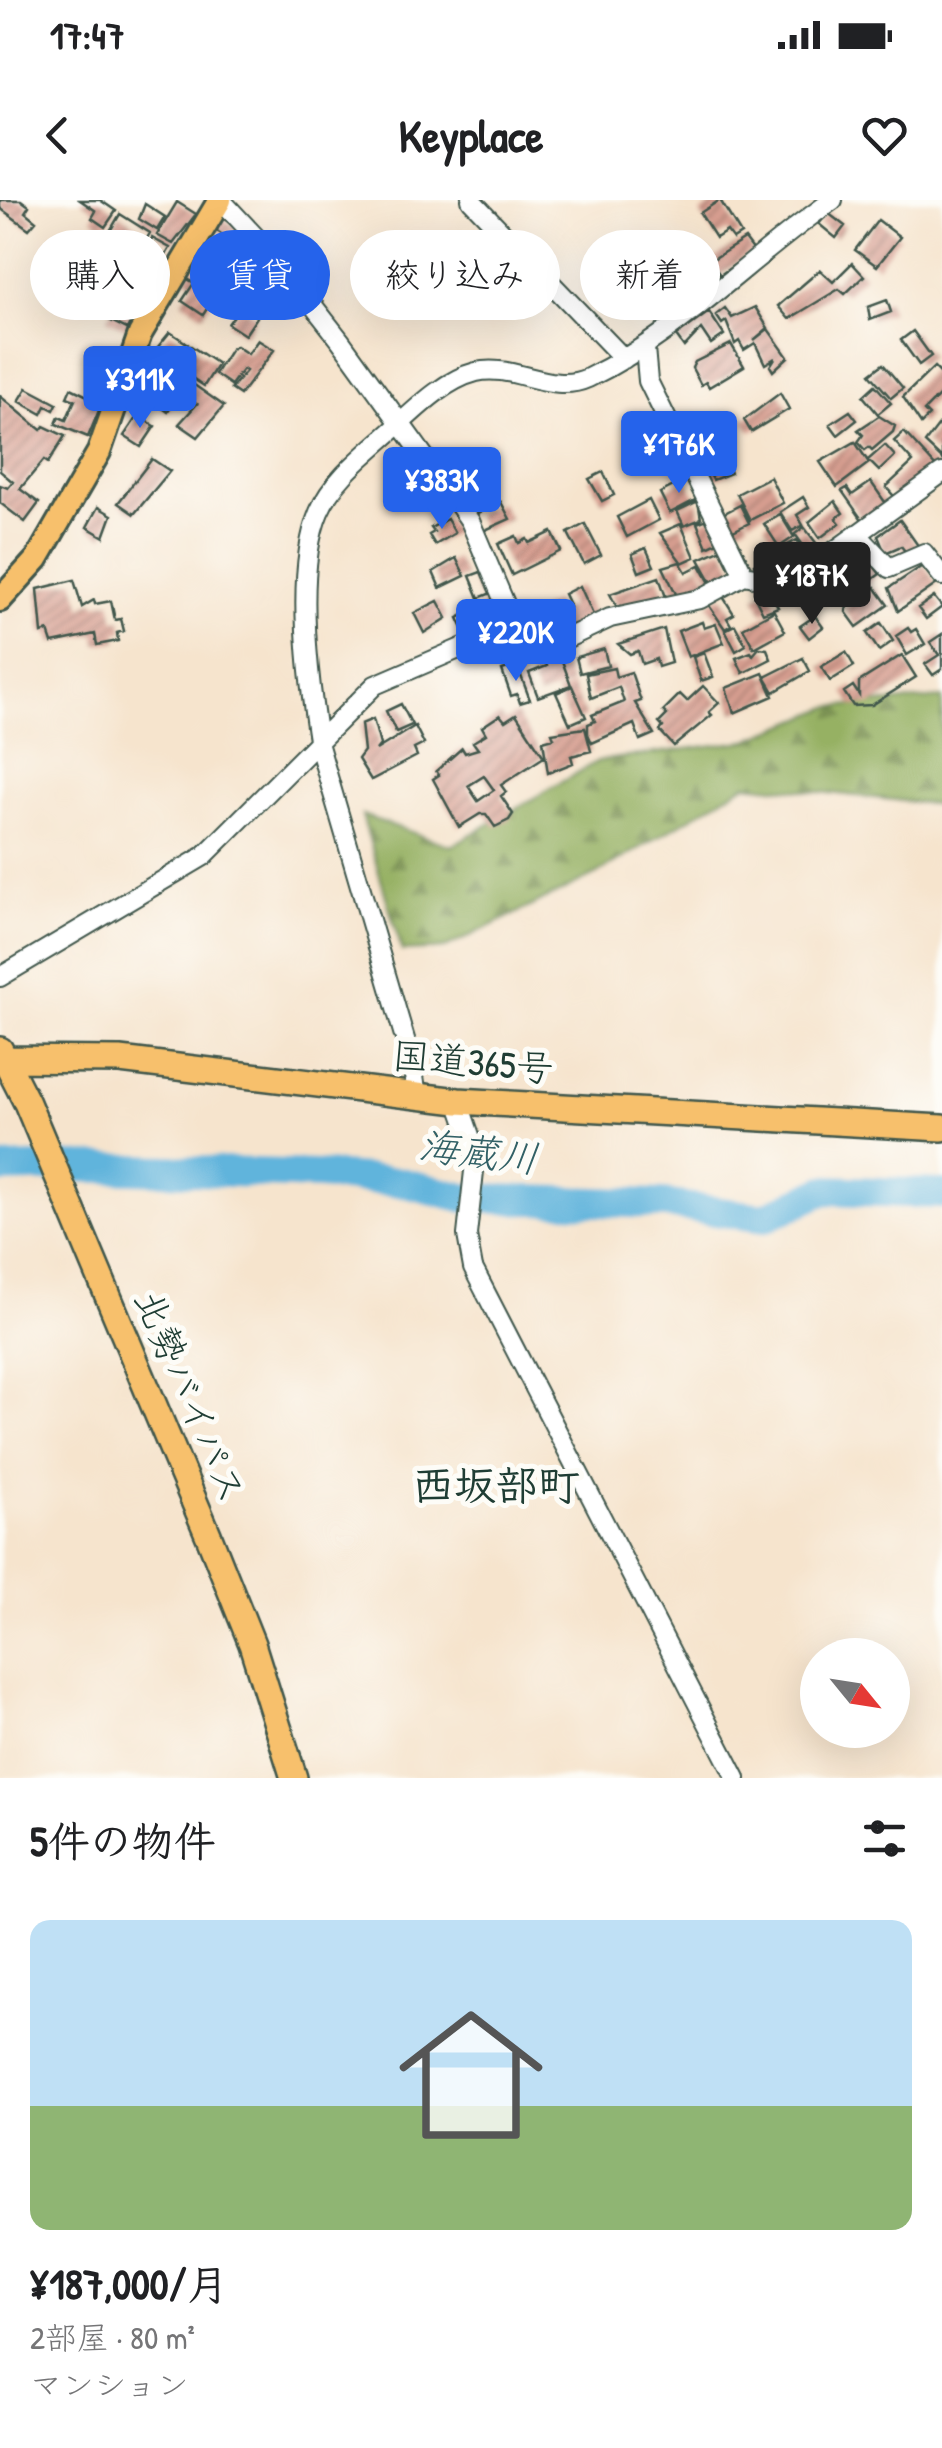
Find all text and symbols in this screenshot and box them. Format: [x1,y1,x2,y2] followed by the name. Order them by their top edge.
[50,9,124,61] text: 17:47
[399,105,543,166] text: Keyplace
[30,108,85,163] icon: back
[857,108,912,163] icon: heart
[30,230,170,320] chip: 購入
[190,230,330,320] chip: 賃貸
[350,230,560,320] chip: 絞り込み
[580,230,720,320] chip: 新着
[70,346,210,431] pin: ¥311K
[105,357,175,400] text: ¥311K
[609,411,749,496] pin: ¥176K
[643,422,715,465] text: ¥176K
[372,447,512,532] pin: ¥383K
[405,458,479,501] text: ¥383K
[742,542,882,627] pin: ¥187K
[776,553,848,596] text: ¥187K
[446,599,586,684] pin: ¥220K
[478,610,554,653] text: ¥220K
[390,1028,556,1094] street label: 国道365号
[416,1117,542,1185] water label: 海蔵川
[123,1281,259,1511] street label: 北勢バイパス
[412,1456,580,1513] district label: 西坂部町
[800,1638,910,1748] north arrow
[800,1638,910,1748] map controls
[857,1811,912,1866] icon: filters
[30,1812,216,1869] text: 5件の物件
[381,1985,561,2165] icon: home
[30,2255,228,2312] text: ¥187,000/月
[30,2316,195,2359] text: 2部屋 · 80 m²
[30,2363,189,2406] text: マンション

